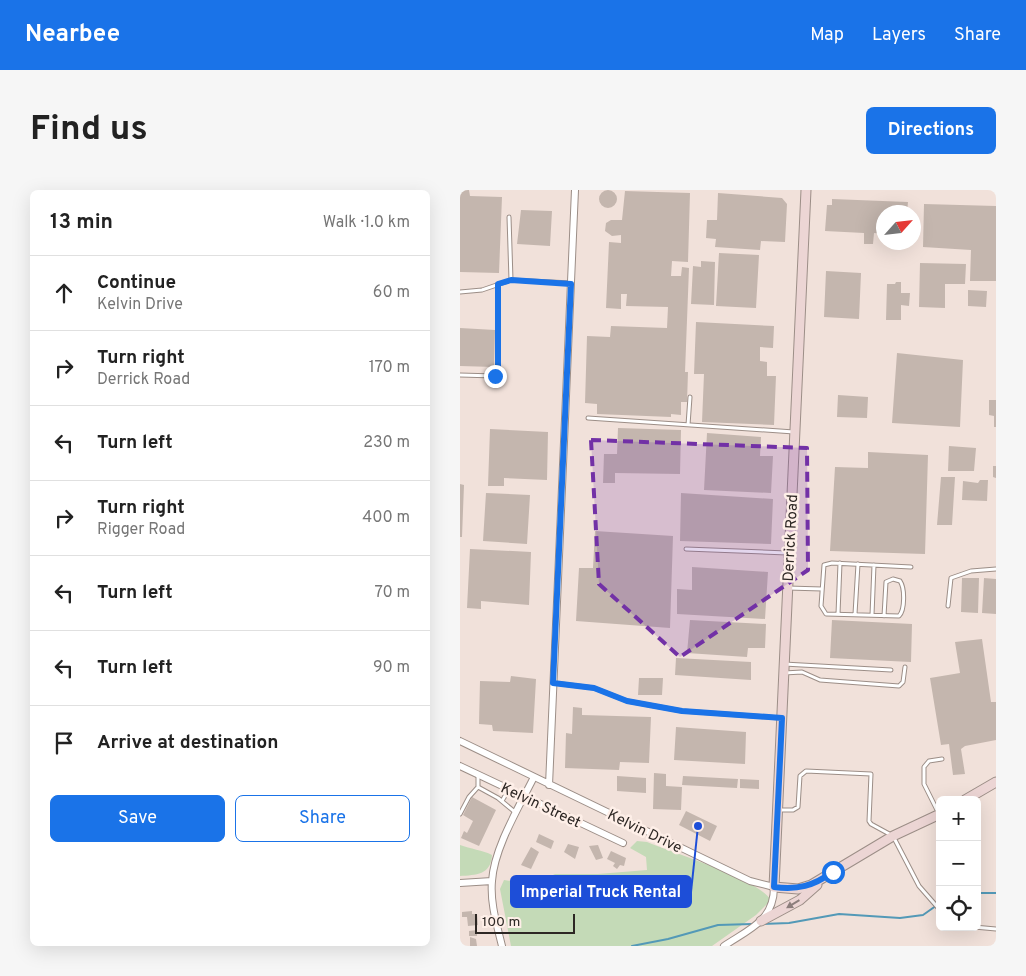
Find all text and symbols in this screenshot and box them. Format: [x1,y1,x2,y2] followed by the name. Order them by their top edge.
[25,20,120,50] text: Nearbee
[810,24,844,47] text: Map
[872,24,926,47] text: Layers
[954,24,1001,47] text: Share
[866,107,996,154] button: Directions
[30,108,148,152] text: Find us
[876,205,921,250] north arrow
[50,209,113,236] text: 13 min
[323,213,410,233] text: Walk · 1.0 km
[97,271,176,295] text: Continue
[50,279,78,307] icon: ahead
[373,283,410,303] text: 60 m
[97,295,183,315] text: Kelvin Drive
[97,346,185,370] text: Turn right
[50,354,78,382] icon: right
[369,358,410,378] text: 170 m
[484,365,507,388] route end
[97,370,190,390] text: Derrick Road
[50,429,78,457] icon: left
[97,431,173,455] text: Turn left
[363,433,410,453] text: 230 m
[780,494,803,582] street label: Derrick Road
[97,496,185,520] text: Turn right
[50,504,78,532] icon: right
[362,508,410,528] text: 400 m
[97,520,185,540] text: Rigger Road
[50,579,78,607] icon: left
[97,581,173,605] text: Turn left
[375,583,410,603] text: 70 m
[50,654,78,682] icon: left
[97,656,173,680] text: Turn left
[373,658,410,678] text: 90 m
[50,729,78,757] icon: arrive
[97,731,278,755] text: Arrive at destination
[497,780,583,833] street label: Kelvin Street
[50,795,225,842] button: Save
[235,795,410,842] button: Share
[936,796,981,931] map controls
[936,796,981,841] button: +
[604,806,685,859] street label: Kelvin Drive
[936,841,981,886] button: −
[822,861,845,884] route start
[511,876,691,907] callout: Imperial Truck Rental
[521,883,681,903] text: Imperial Truck Rental
[936,886,981,931] button: locate
[786,899,799,908] one-way arrow
[475,911,575,934] scale bar
[482,914,520,931] text: 100 m

